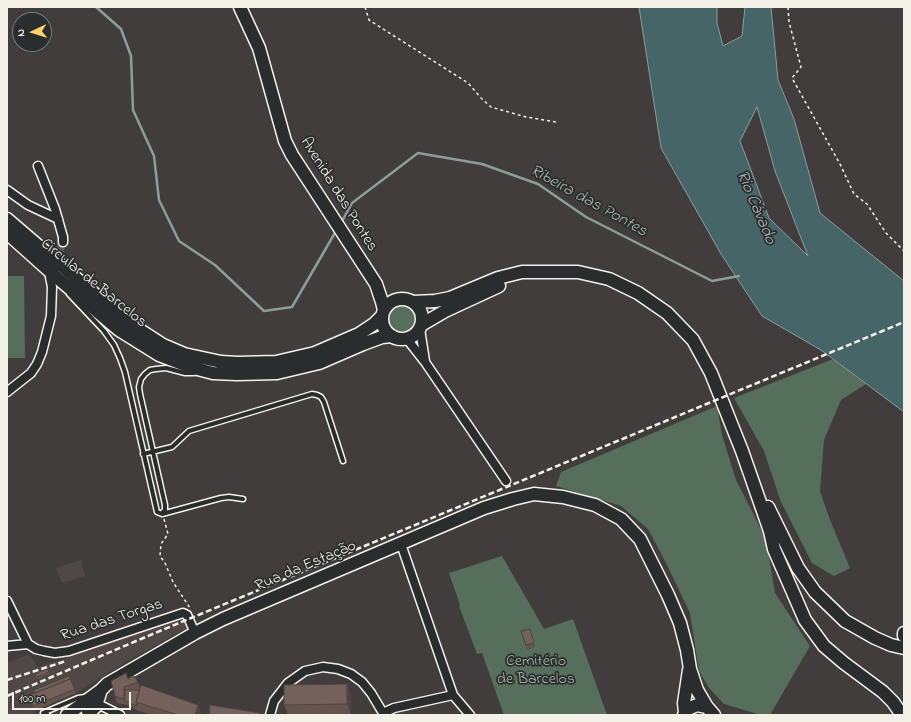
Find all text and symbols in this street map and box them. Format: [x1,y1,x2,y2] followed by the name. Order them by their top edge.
[12,12,52,52] north arrow
[13,28,29,37] text: N
[295,134,381,256] street label: Avenida das Pontes
[526,161,650,243] water label: Ribeira das Pontes
[730,168,780,248] water label: Rio Cávado
[36,235,150,333] street label: Circular de Barcelos
[253,537,359,597] street label: Rua da Estação
[59,595,165,647] street label: Rua das Torgas
[497,652,575,690] park label: Cemitério de Barcelos
[14,684,133,710] scale bar
[19,690,46,708] text: 100 m

